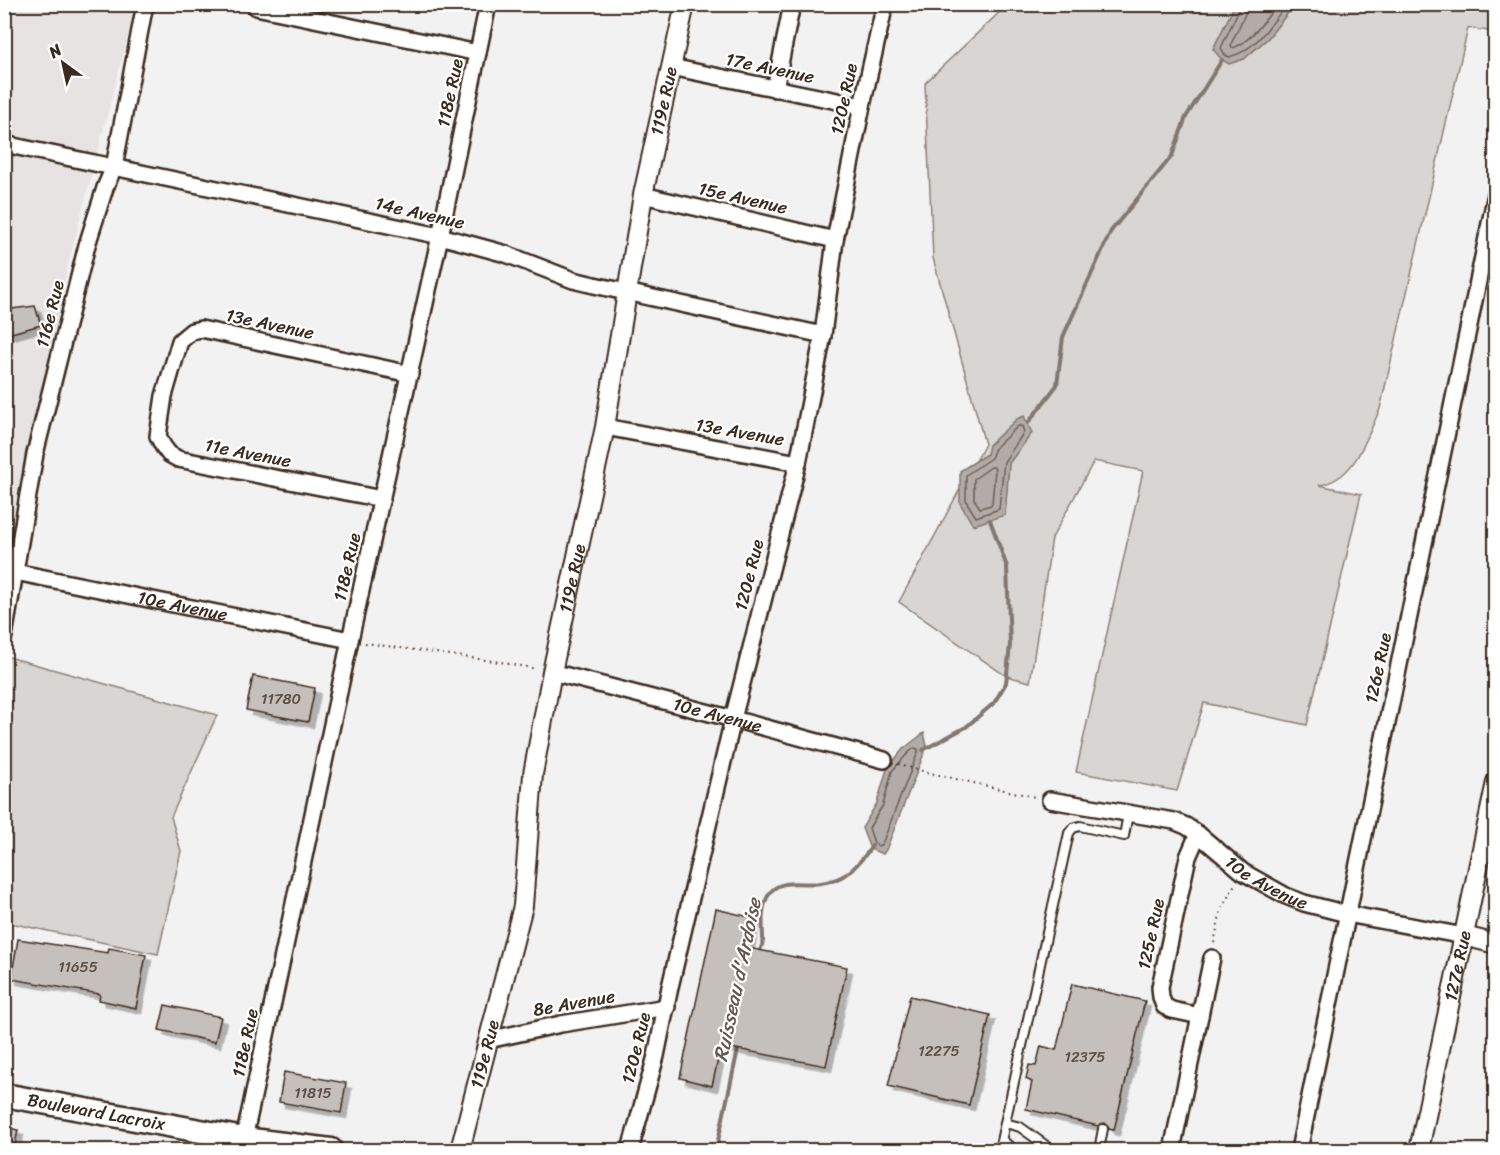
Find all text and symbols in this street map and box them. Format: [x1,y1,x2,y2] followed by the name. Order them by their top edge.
[33,33,93,93] north arrow
[42,35,68,67] text: N
[723,43,817,93] street label: 17e Avenue
[427,55,473,130] street label: 118e Rue
[821,60,867,138] street label: 120e Rue
[641,63,687,139] street label: 119e Rue
[695,172,791,224] street label: 15e Avenue
[372,187,468,239] street label: 14e Avenue
[26,276,74,351] street label: 116e Rue
[223,299,317,349] street label: 13e Avenue
[693,408,787,456] street label: 13e Avenue
[202,429,294,477] street label: 11e Avenue
[324,529,370,604] street label: 118e Rue
[725,536,773,614] street label: 120e Rue
[549,541,595,616] street label: 119e Rue
[135,581,230,631] street label: 10e Avenue
[1355,629,1401,706] street label: 126e Rue
[261,686,301,712] house number: 11780
[669,688,766,742] street label: 10e Avenue
[1218,847,1313,919] street label: 10e Avenue
[703,893,772,1065] water label: Ruisseau d'Ardoise
[1128,895,1174,973] street label: 125e Rue
[1435,927,1481,1004] street label: 127e Rue
[58,954,98,980] house number: 11655
[530,980,618,1026] street label: 8e Avenue
[222,1005,268,1080] street label: 118e Rue
[612,1009,660,1087] street label: 120e Rue
[461,1016,509,1092] street label: 119e Rue
[918,1038,960,1064] house number: 12275
[1064,1044,1106,1070] house number: 12375
[294,1080,332,1106] house number: 11815
[25,1084,169,1140] street label: Boulevard Lacroix

